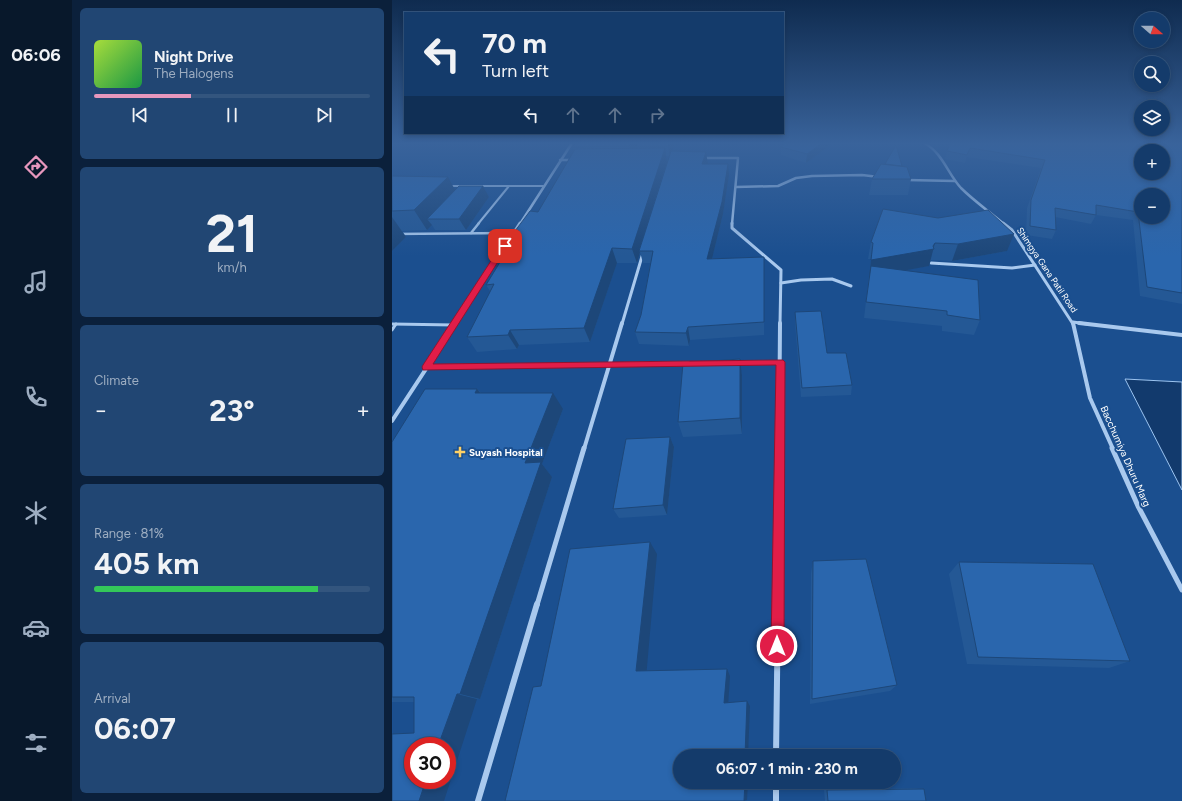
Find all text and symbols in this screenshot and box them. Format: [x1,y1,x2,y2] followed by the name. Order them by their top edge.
[1134,12,1170,48] north arrow
[1134,12,1170,224] map controls
[482,26,547,60] text: 70 m
[416,28,468,80] icon: left
[11,44,61,66] text: 06:06
[154,48,233,66] text: Night Drive
[1134,56,1170,92] button: search
[482,60,549,82] text: Turn left
[154,66,234,81] text: The Halogens
[1134,100,1170,136] button: layers
[129,104,151,126] icon: previous
[221,104,243,126] icon: pause
[313,104,335,126] icon: next
[520,104,542,126] icon: left
[562,104,584,126] icon: ahead
[604,104,626,126] icon: ahead
[646,104,668,126] icon: right
[1134,144,1170,180] button: +
[22,153,50,181] icon: directions
[1134,188,1170,224] button: −
[206,203,258,265] text: 21
[1015,225,1080,314] street label: Shimgya Gana Patil Road
[488,229,522,263] pin
[494,235,516,257] icon: arrive
[217,260,247,275] text: km/h
[22,268,50,296] icon: music
[94,373,139,388] text: Climate
[22,383,50,411] icon: phone
[209,392,255,429] text: 23°
[94,397,108,424] text: −
[356,397,370,424] text: +
[1097,404,1154,509] street label: Bacchumiya Dhuru Marg
[454,446,466,458] marker: Suyash Hospital
[469,446,543,459] place label: Suyash Hospital
[22,499,50,527] icon: climate
[94,526,164,541] text: Range · 81%
[94,545,199,582] text: 405 km
[22,614,50,642] icon: car
[756,625,798,667] position arrow
[94,691,131,706] text: Arrival
[94,710,176,747] text: 06:07
[22,729,50,757] icon: filters
[404,737,456,789] speed limit sign: 30
[716,760,858,778] text: 06:07 · 1 min · 230 m

